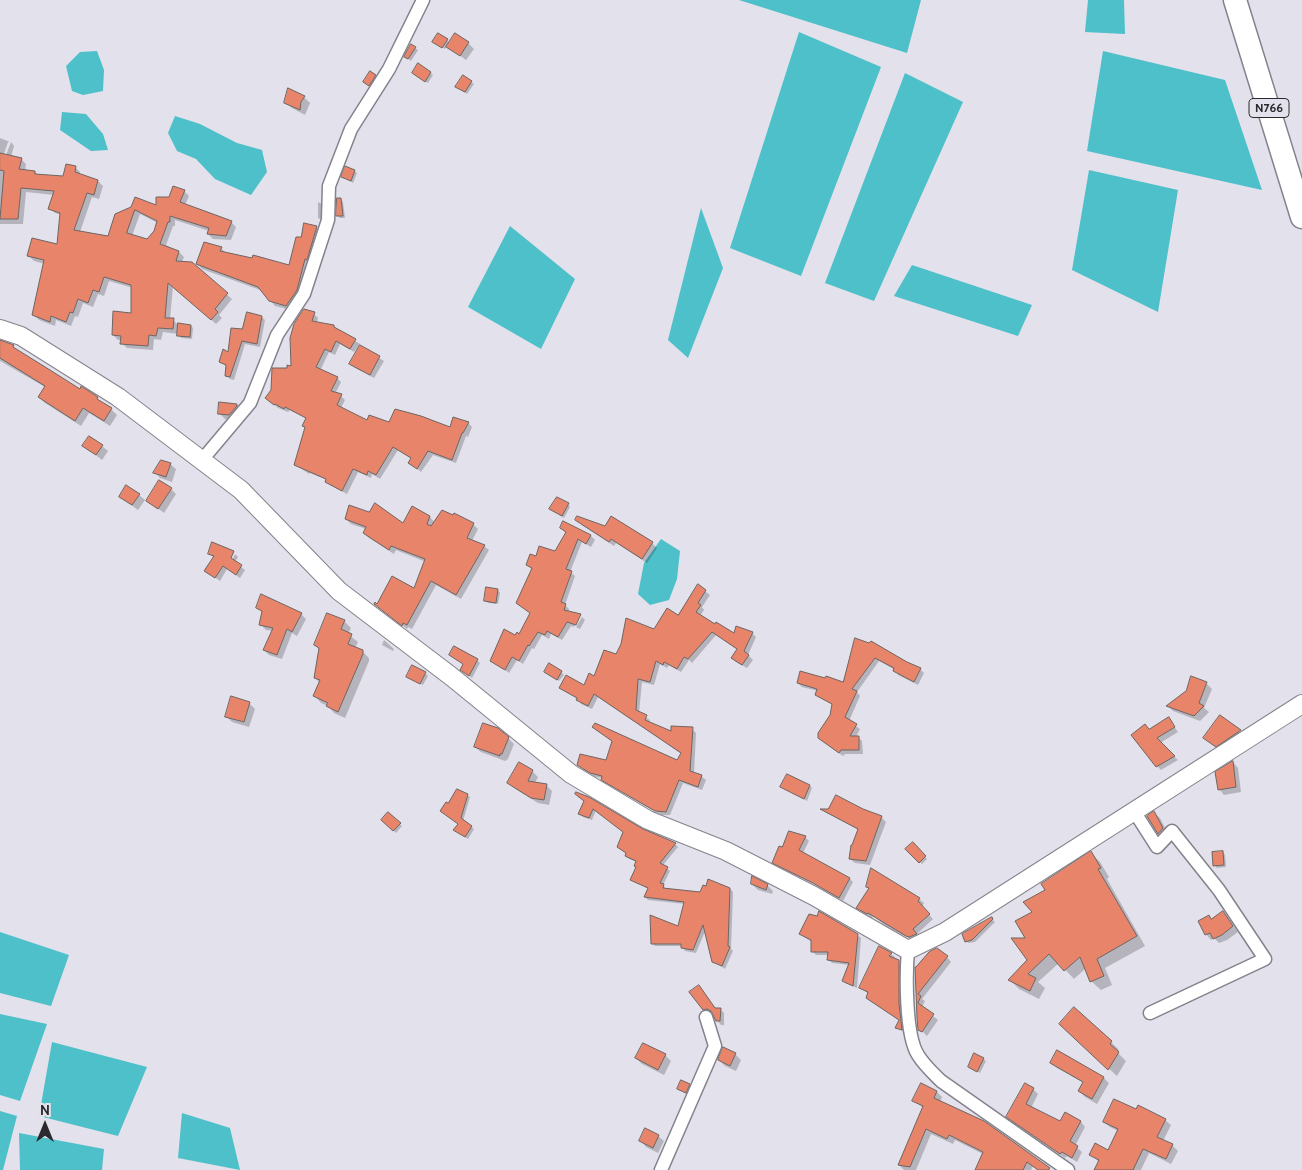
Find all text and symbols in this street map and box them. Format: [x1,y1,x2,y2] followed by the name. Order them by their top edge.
[1249,99,1289,118] road number: N766
[20,1100,70,1150] north arrow
[40,1101,50,1119] text: N

